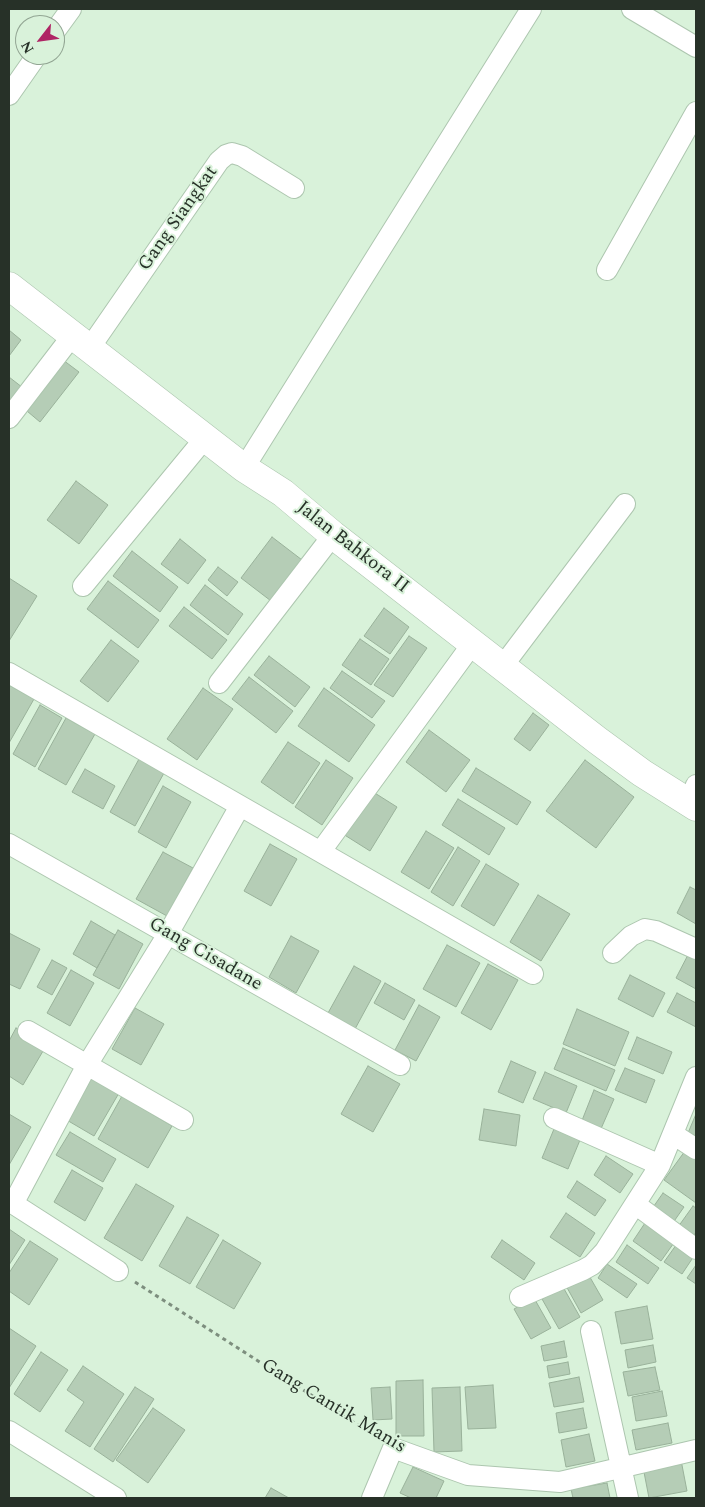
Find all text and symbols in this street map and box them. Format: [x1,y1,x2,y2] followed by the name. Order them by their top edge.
[15,15,65,65] north arrow
[15,37,39,57] text: N
[134,162,224,276] street label: Gang Siangkat
[291,497,413,599] street label: Jalan Bahkora II
[144,913,266,997] street label: Gang Cisadane
[257,1355,409,1459] street label: Gang Cantik Manis

